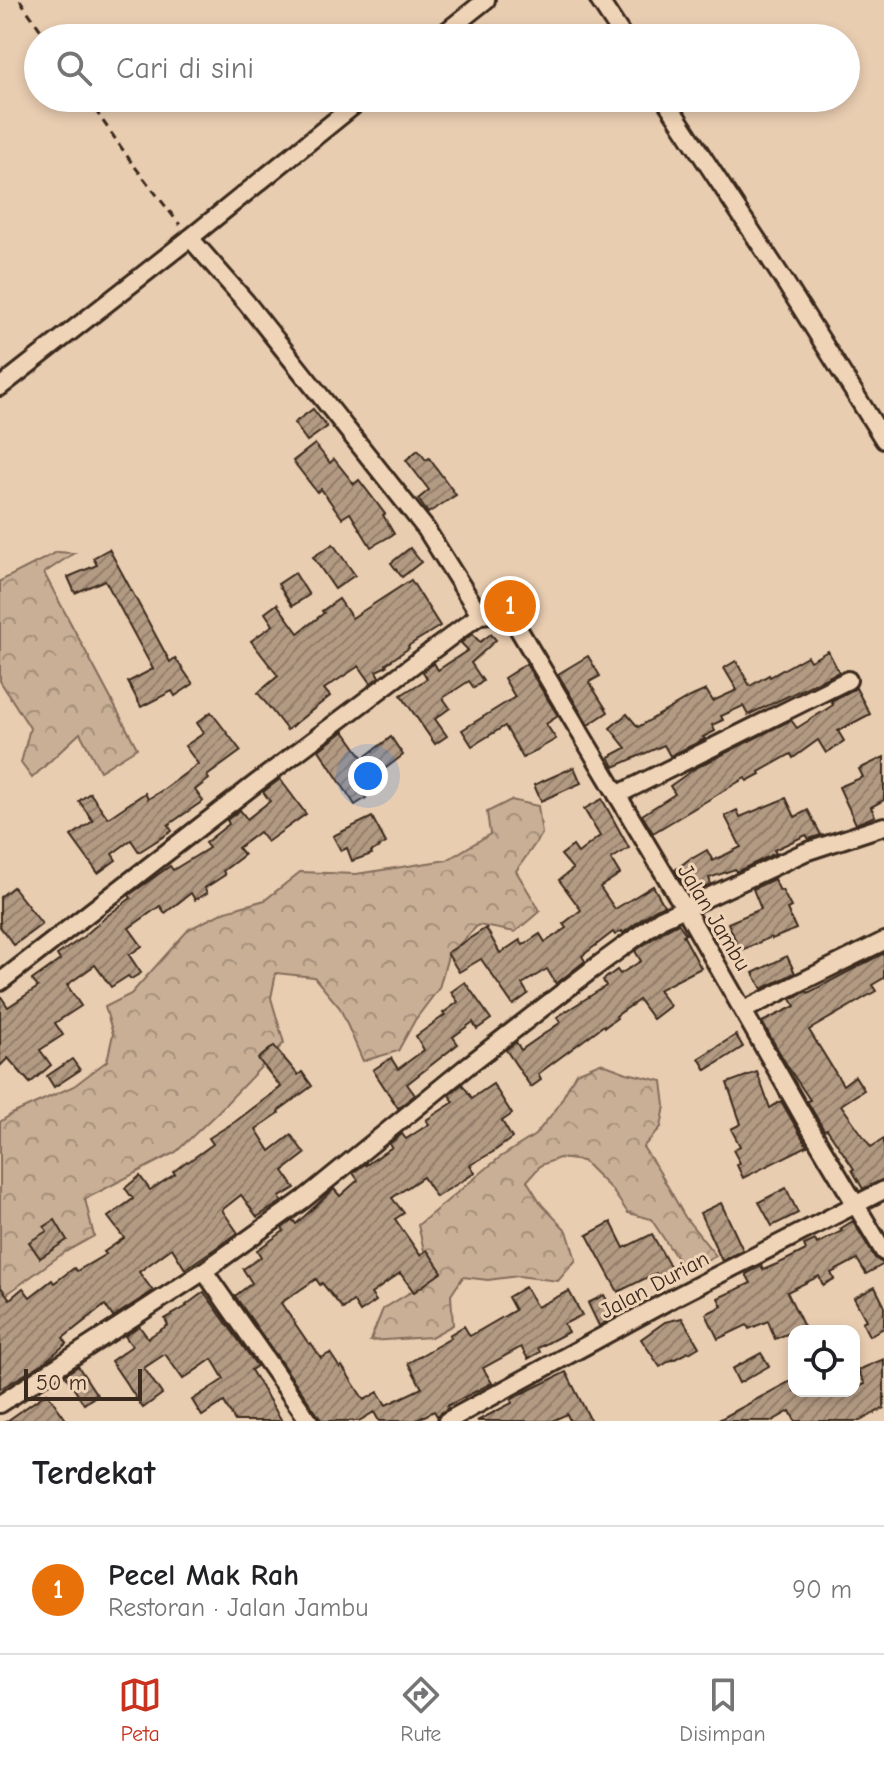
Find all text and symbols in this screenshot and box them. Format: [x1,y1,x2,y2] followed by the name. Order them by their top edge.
[24,24,860,112] search box
[52,46,96,90] icon: search
[116,51,254,86] text: Cari di sini
[484,576,536,636] pin: 1
[348,756,388,796] your location
[672,860,756,976] street label: Jalan Jambu
[596,1245,713,1324] street label: Jalan Durian
[788,1325,860,1397] map controls
[788,1325,860,1397] button: locate
[24,1365,142,1401] scale bar
[36,1370,87,1396] text: 50 m
[32,1453,155,1493] text: Terdekat
[108,1558,299,1593] text: Pecel Mak Rah
[53,1575,63,1605] text: 1
[792,1575,852,1605] text: 90 m
[108,1593,369,1623] text: Restoran · Jalan Jambu
[118,1673,162,1747] tab: Peta
[399,1673,443,1747] tab: Rute
[679,1673,766,1747] tab: Disimpan

